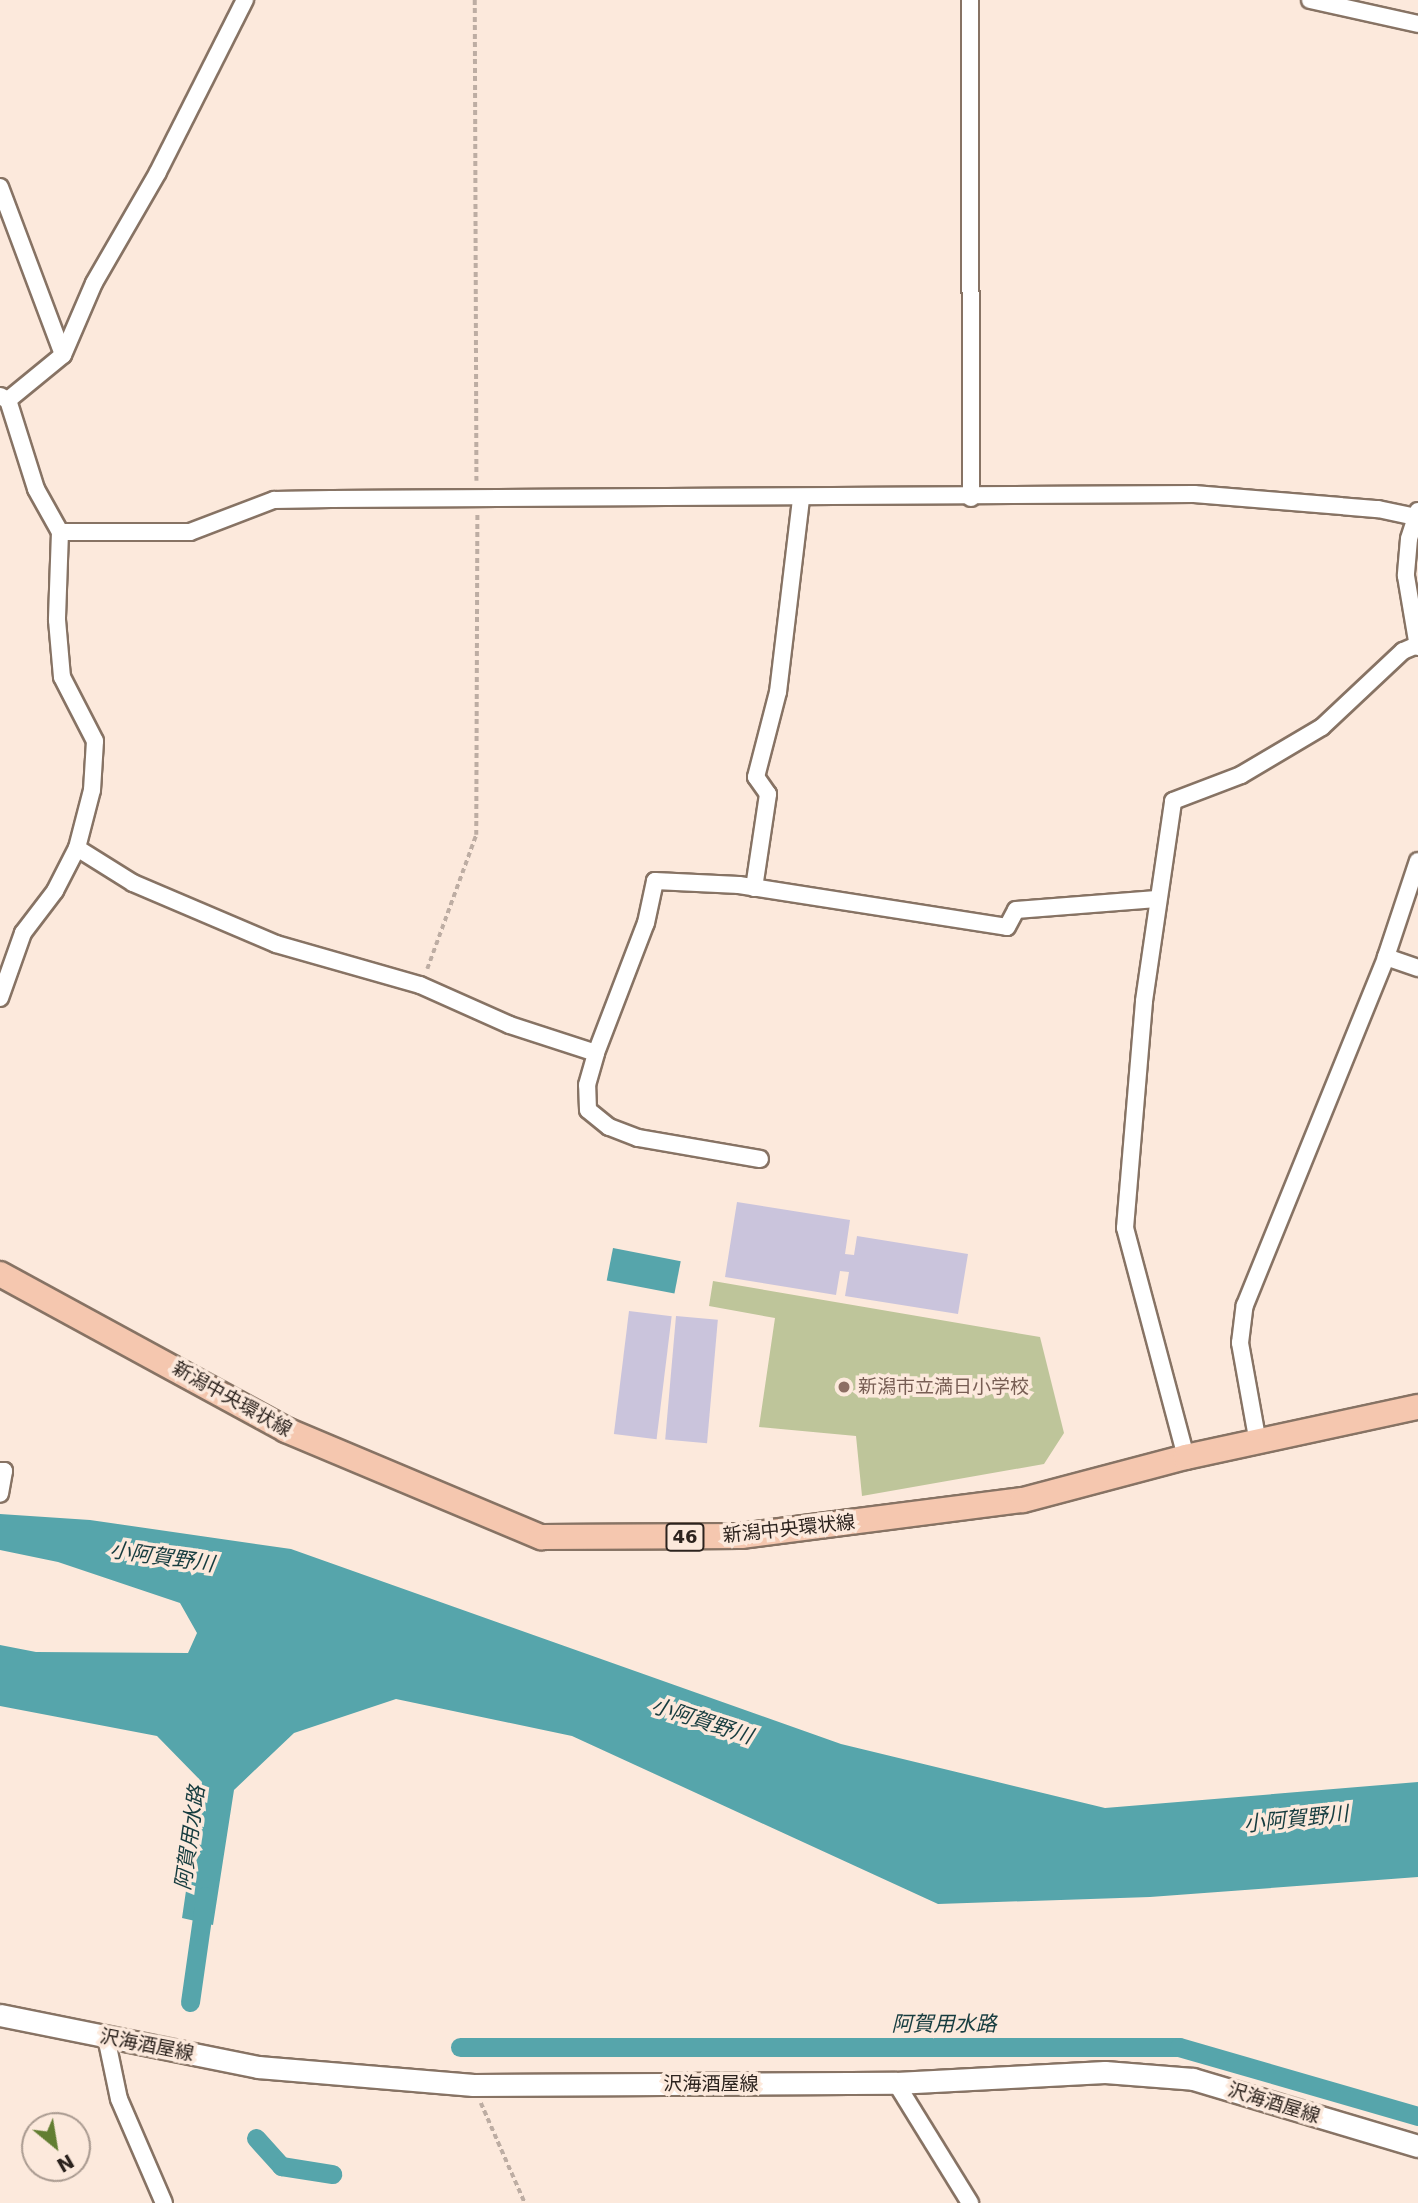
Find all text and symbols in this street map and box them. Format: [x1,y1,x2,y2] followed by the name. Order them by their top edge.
[168,1357,296,1441] street label: 新潟中央環状線
[858,1376,1029,1398] place label: 新潟市立満日小学校
[836,1379,852,1395] marker: 新潟市立満日小学校
[722,1511,856,1547] street label: 新潟中央環状線
[664,1522,706,1552] road number: 46
[108,1537,216,1577] water label: 小阿賀野川
[648,1693,756,1749] water label: 小阿賀野川
[170,1784,210,1892] water label: 阿賀用水路
[1242,1801,1350,1837] water label: 小阿賀野川
[892,2011,996,2037] water label: 阿賀用水路
[98,2025,196,2065] street label: 沢海酒屋線
[664,2073,758,2095] street label: 沢海酒屋線
[1225,2078,1323,2128] street label: 沢海酒屋線
[21,2112,91,2182] north arrow
[53,2150,78,2177] text: N

